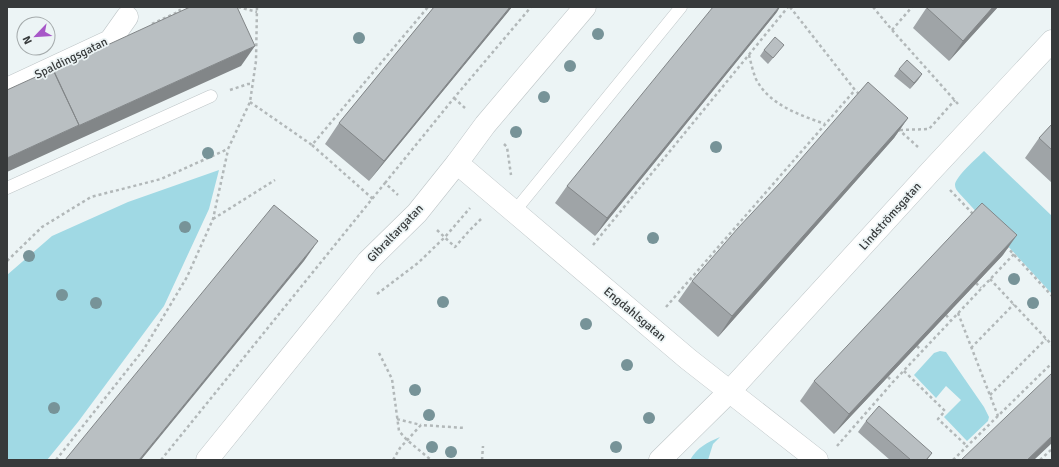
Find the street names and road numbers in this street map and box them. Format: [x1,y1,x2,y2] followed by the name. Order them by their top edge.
[32,34,110,83] street label: Spaldingsgatan
[856,179,925,253] street label: Lindströmsgatan
[364,201,427,265] street label: Gibraltargatan
[601,284,669,345] street label: Engdahlsgatan

